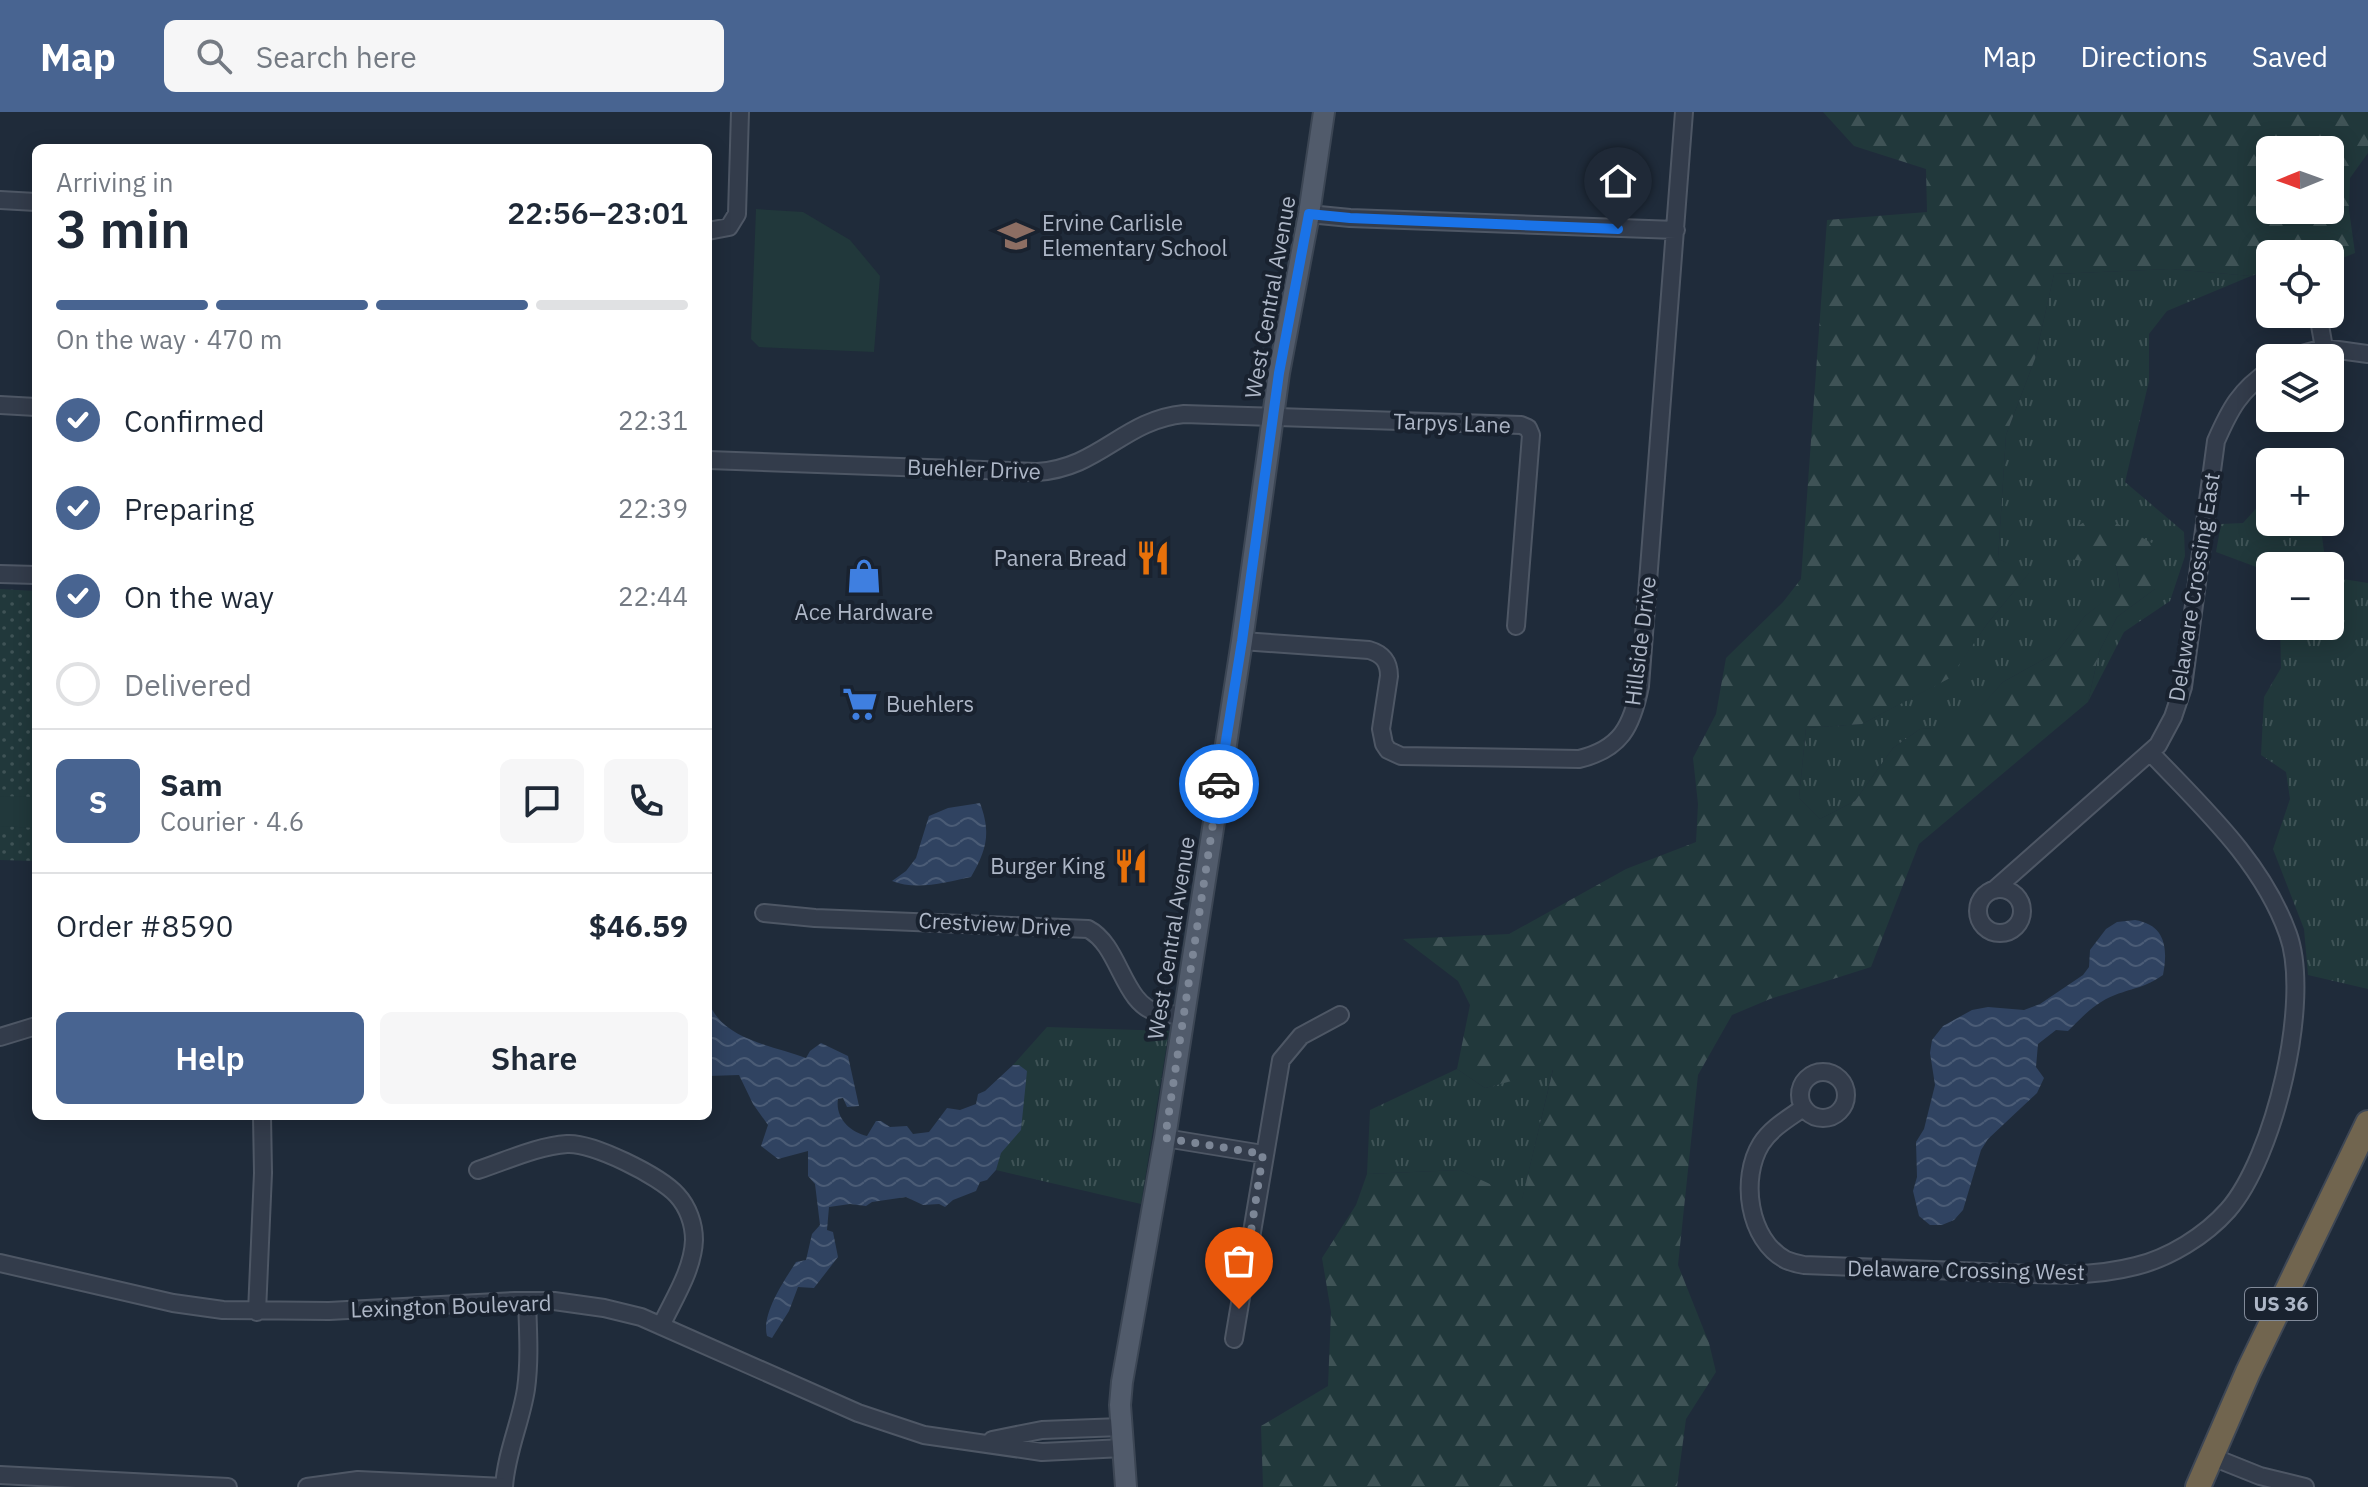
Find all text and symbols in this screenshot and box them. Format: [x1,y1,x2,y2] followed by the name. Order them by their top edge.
[164,20,724,92] search box
[40,32,116,81] text: Map
[192,34,236,78] icon: search
[256,37,417,76] text: Search here
[1982,38,2036,75] text: Map
[2080,38,2208,75] text: Directions
[2252,38,2328,75] text: Saved
[2256,136,2344,224] north arrow
[2256,136,2344,640] map controls
[1584,147,1652,229] pin
[1596,159,1640,203] icon: home
[56,165,173,199] text: Arriving in
[507,193,688,232] text: 22:56–23:01
[1237,193,1302,400] street label: West Central Avenue
[56,195,191,262] text: 3 min
[1042,208,1228,262] place label: Ervine Carlisle Elementary School
[997,217,1035,255] school or university icon: Ervine Carlisle Elementary School
[2256,240,2344,328] button: locate
[56,322,282,356] text: On the way · 470 m
[2256,344,2344,432] button: layers
[56,398,100,442] icon: check
[124,401,265,440] text: Confirmed
[618,403,688,437] text: 22:31
[1393,406,1511,439] street label: Tarpys Lane
[2256,448,2344,536] button: +
[907,452,1041,485] street label: Buehler Drive
[2161,471,2226,703] street label: Delaware Crossing East
[56,486,100,530] icon: check
[124,489,254,528] text: Preparing
[618,491,688,525] text: 22:39
[1134,539,1172,577] restaurant icon: Panera Bread
[994,543,1127,572] place label: Panera Bread
[2256,552,2344,640] button: −
[845,557,883,595] shop icon: Ace Hardware
[56,574,100,618] icon: check
[1617,575,1662,707] street label: Hillside Drive
[124,577,274,616] text: On the way
[618,579,688,613] text: 22:44
[795,597,933,626] place label: Ace Hardware
[124,665,252,704] text: Delivered
[841,685,879,723] supermarket icon: Buehlers
[886,689,974,718] place label: Buehlers
[1179,744,1259,824] courier
[500,759,584,843] button: chat
[604,759,688,843] button: phone
[1197,762,1241,806] icon: car
[160,765,223,804] text: Sam
[89,782,107,821] text: S
[160,804,304,838] text: Courier · 4.6
[1140,834,1201,1042] street label: West Central Avenue
[1112,847,1150,885] restaurant icon: Burger King
[990,851,1105,880] place label: Burger King
[918,905,1072,942] street label: Crestview Drive
[56,906,233,945] text: Order #8590
[589,906,688,945] text: $46.59
[56,1012,364,1104] button: Help
[380,1012,688,1104] button: Share
[1205,1227,1273,1309] pin
[1217,1239,1261,1283] icon: bag
[1847,1253,2085,1286] street label: Delaware Crossing West
[350,1287,552,1324] street label: Lexington Boulevard
[2245,1288,2317,1320] road number: US 36

